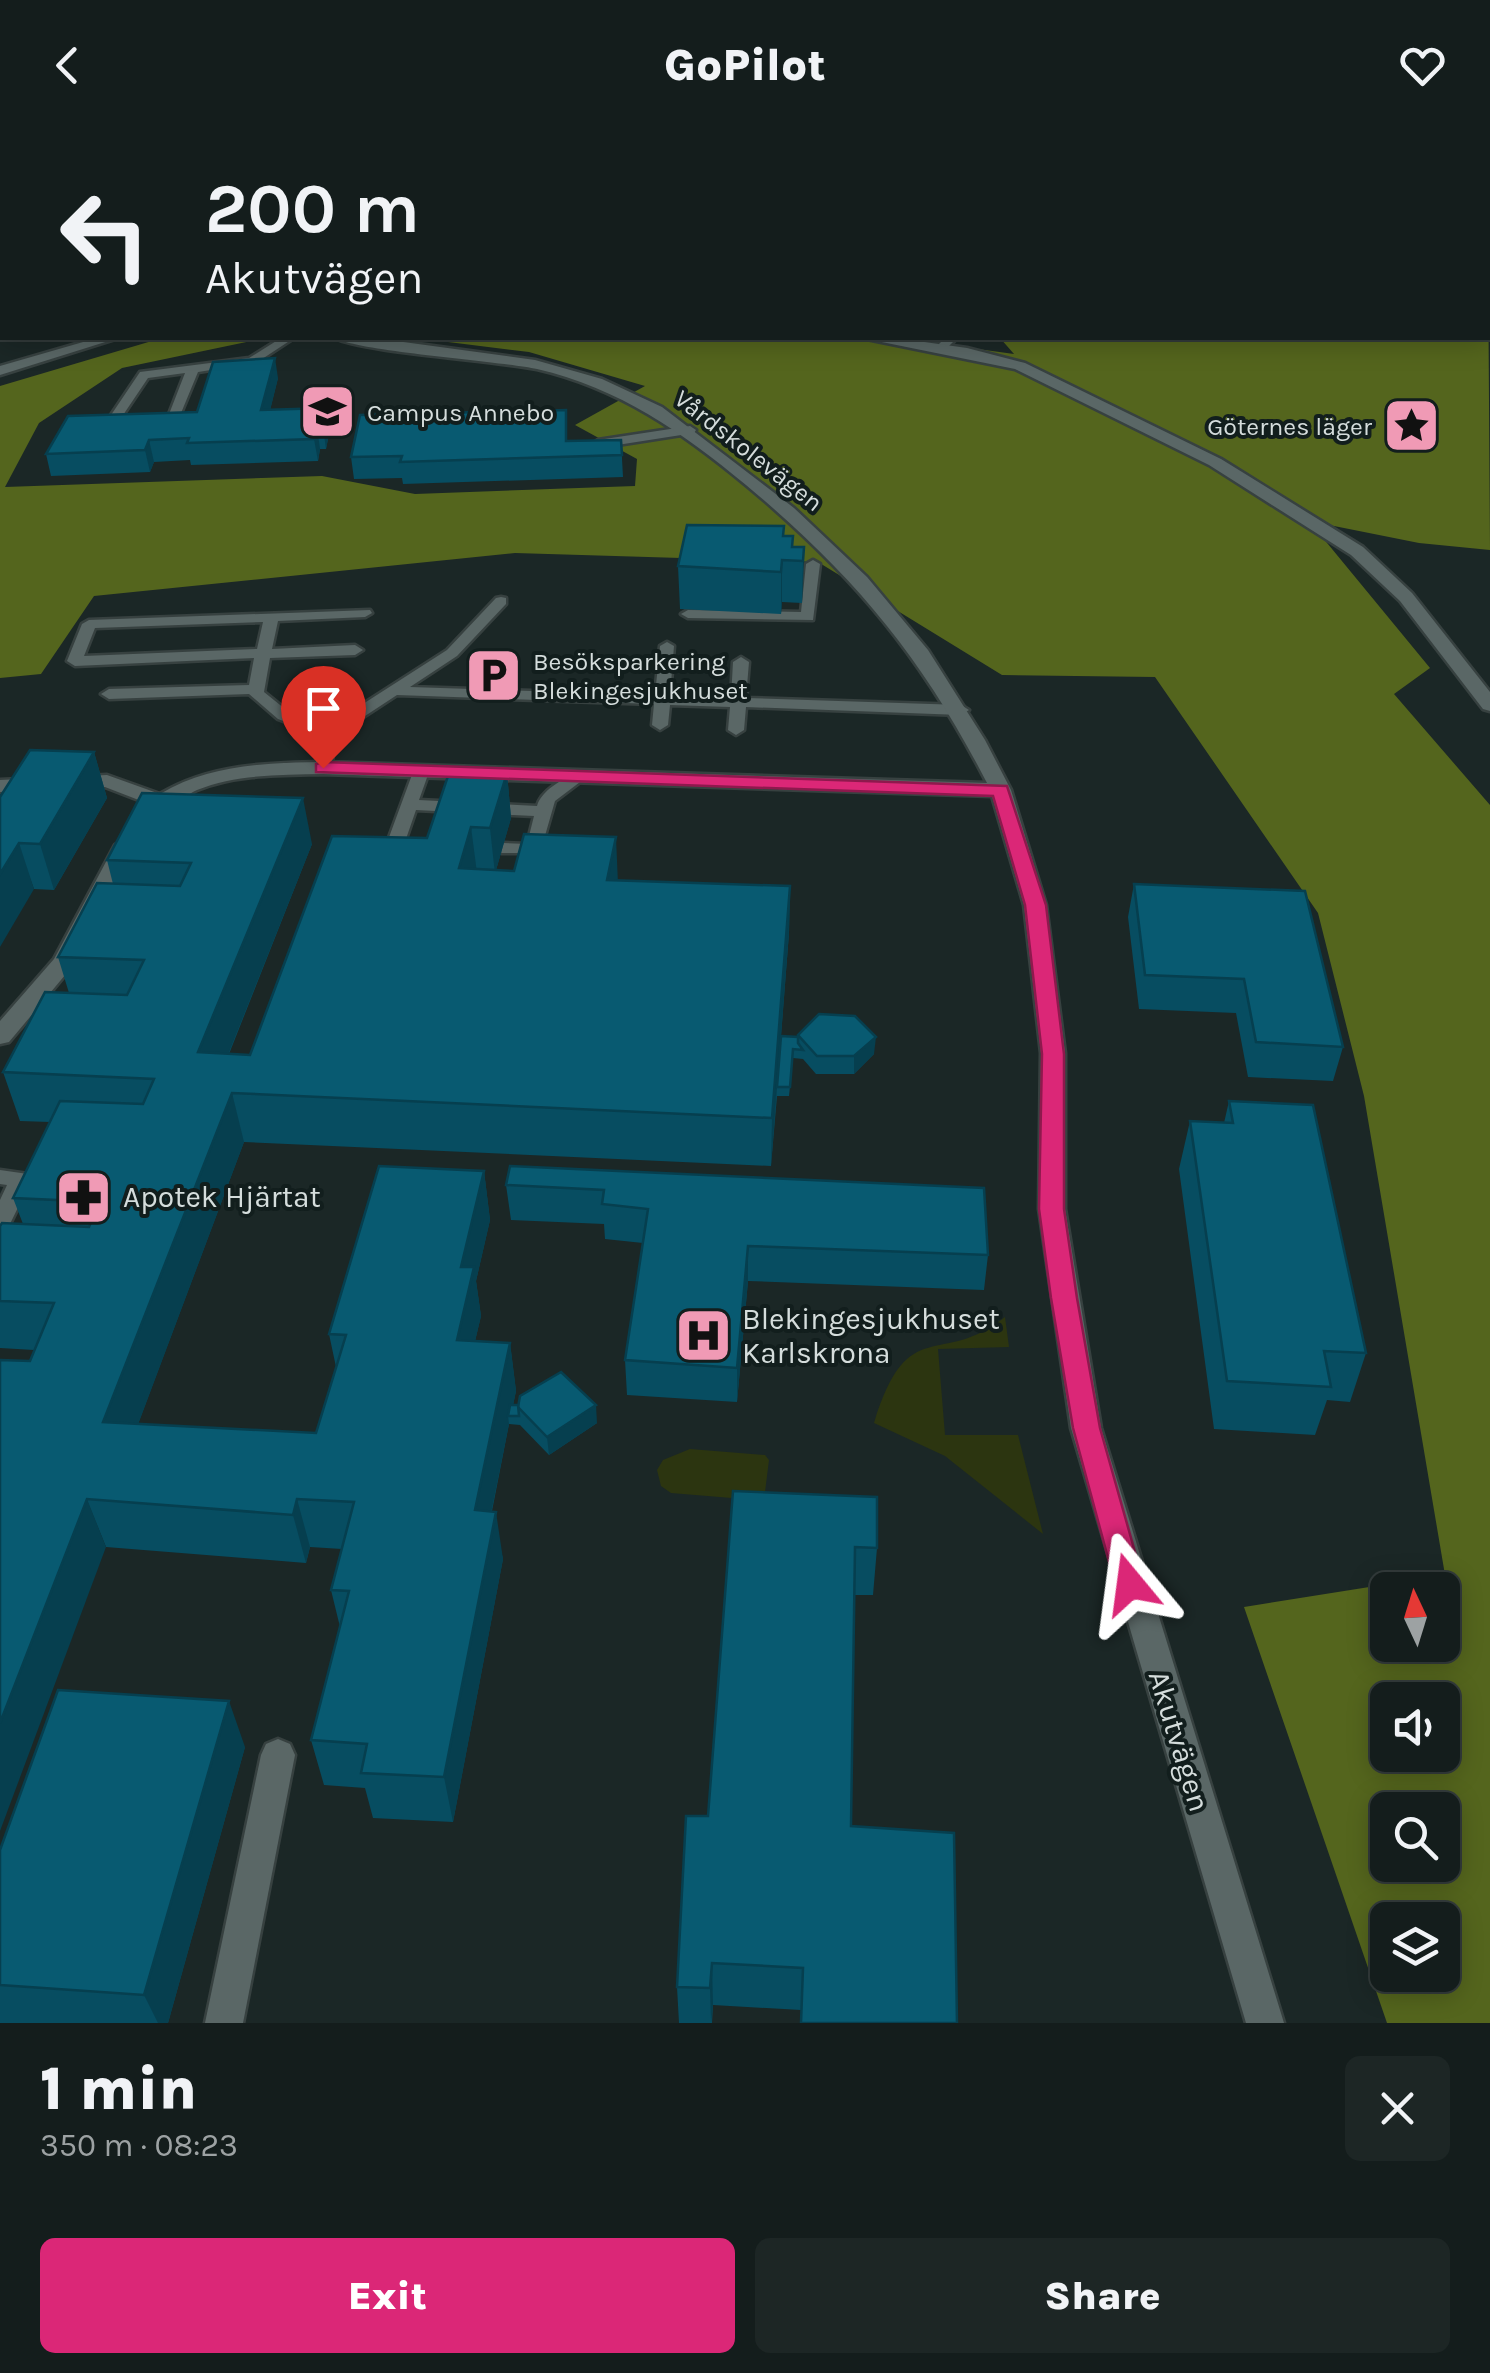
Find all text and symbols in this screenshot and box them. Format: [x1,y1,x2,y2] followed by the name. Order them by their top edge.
[40,38,95,93] icon: back
[1395,38,1450,93] icon: heart
[664,39,826,91] text: GoPilot
[205,168,420,250] text: 200 m
[40,170,170,300] icon: left
[205,252,423,304] text: Akutvägen
[298,382,358,442] school or university icon: Campus Annebo
[669,384,829,517] street label: Vårdskolevägen
[1381,396,1441,456] place icon: Göternes läger
[367,398,554,427] place label: Campus Annebo
[1207,412,1373,441] place label: Göternes läger
[464,645,524,705] parking icon: Besöksparkering Blekingesjukhuset
[533,647,748,705] place label: Besöksparkering Blekingesjukhuset
[281,666,366,769] pin
[296,681,351,736] icon: arrive
[54,1167,114,1227] pharmacy icon: Apotek Hjärtat
[123,1179,321,1215] place label: Apotek Hjärtat
[742,1301,1000,1371] place label: Blekingesjukhuset Karlskrona
[673,1306,733,1366] hospital icon: Blekingesjukhuset Karlskrona
[1078,1532,1182,1636] position arrow
[1370,1572,1460,1662] north arrow
[1370,1572,1460,1992] map controls
[1140,1666,1218,1816] street label: Akutvägen
[1370,1682,1460,1772] button: sound
[1370,1792,1460,1882] button: search
[1370,1902,1460,1992] button: layers
[40,2054,197,2124] text: 1 min
[1345,2056,1450,2161] button: close
[40,2127,238,2164] text: 350 m · 08:23
[40,2238,735,2353] button: Exit
[755,2238,1450,2353] button: Share

